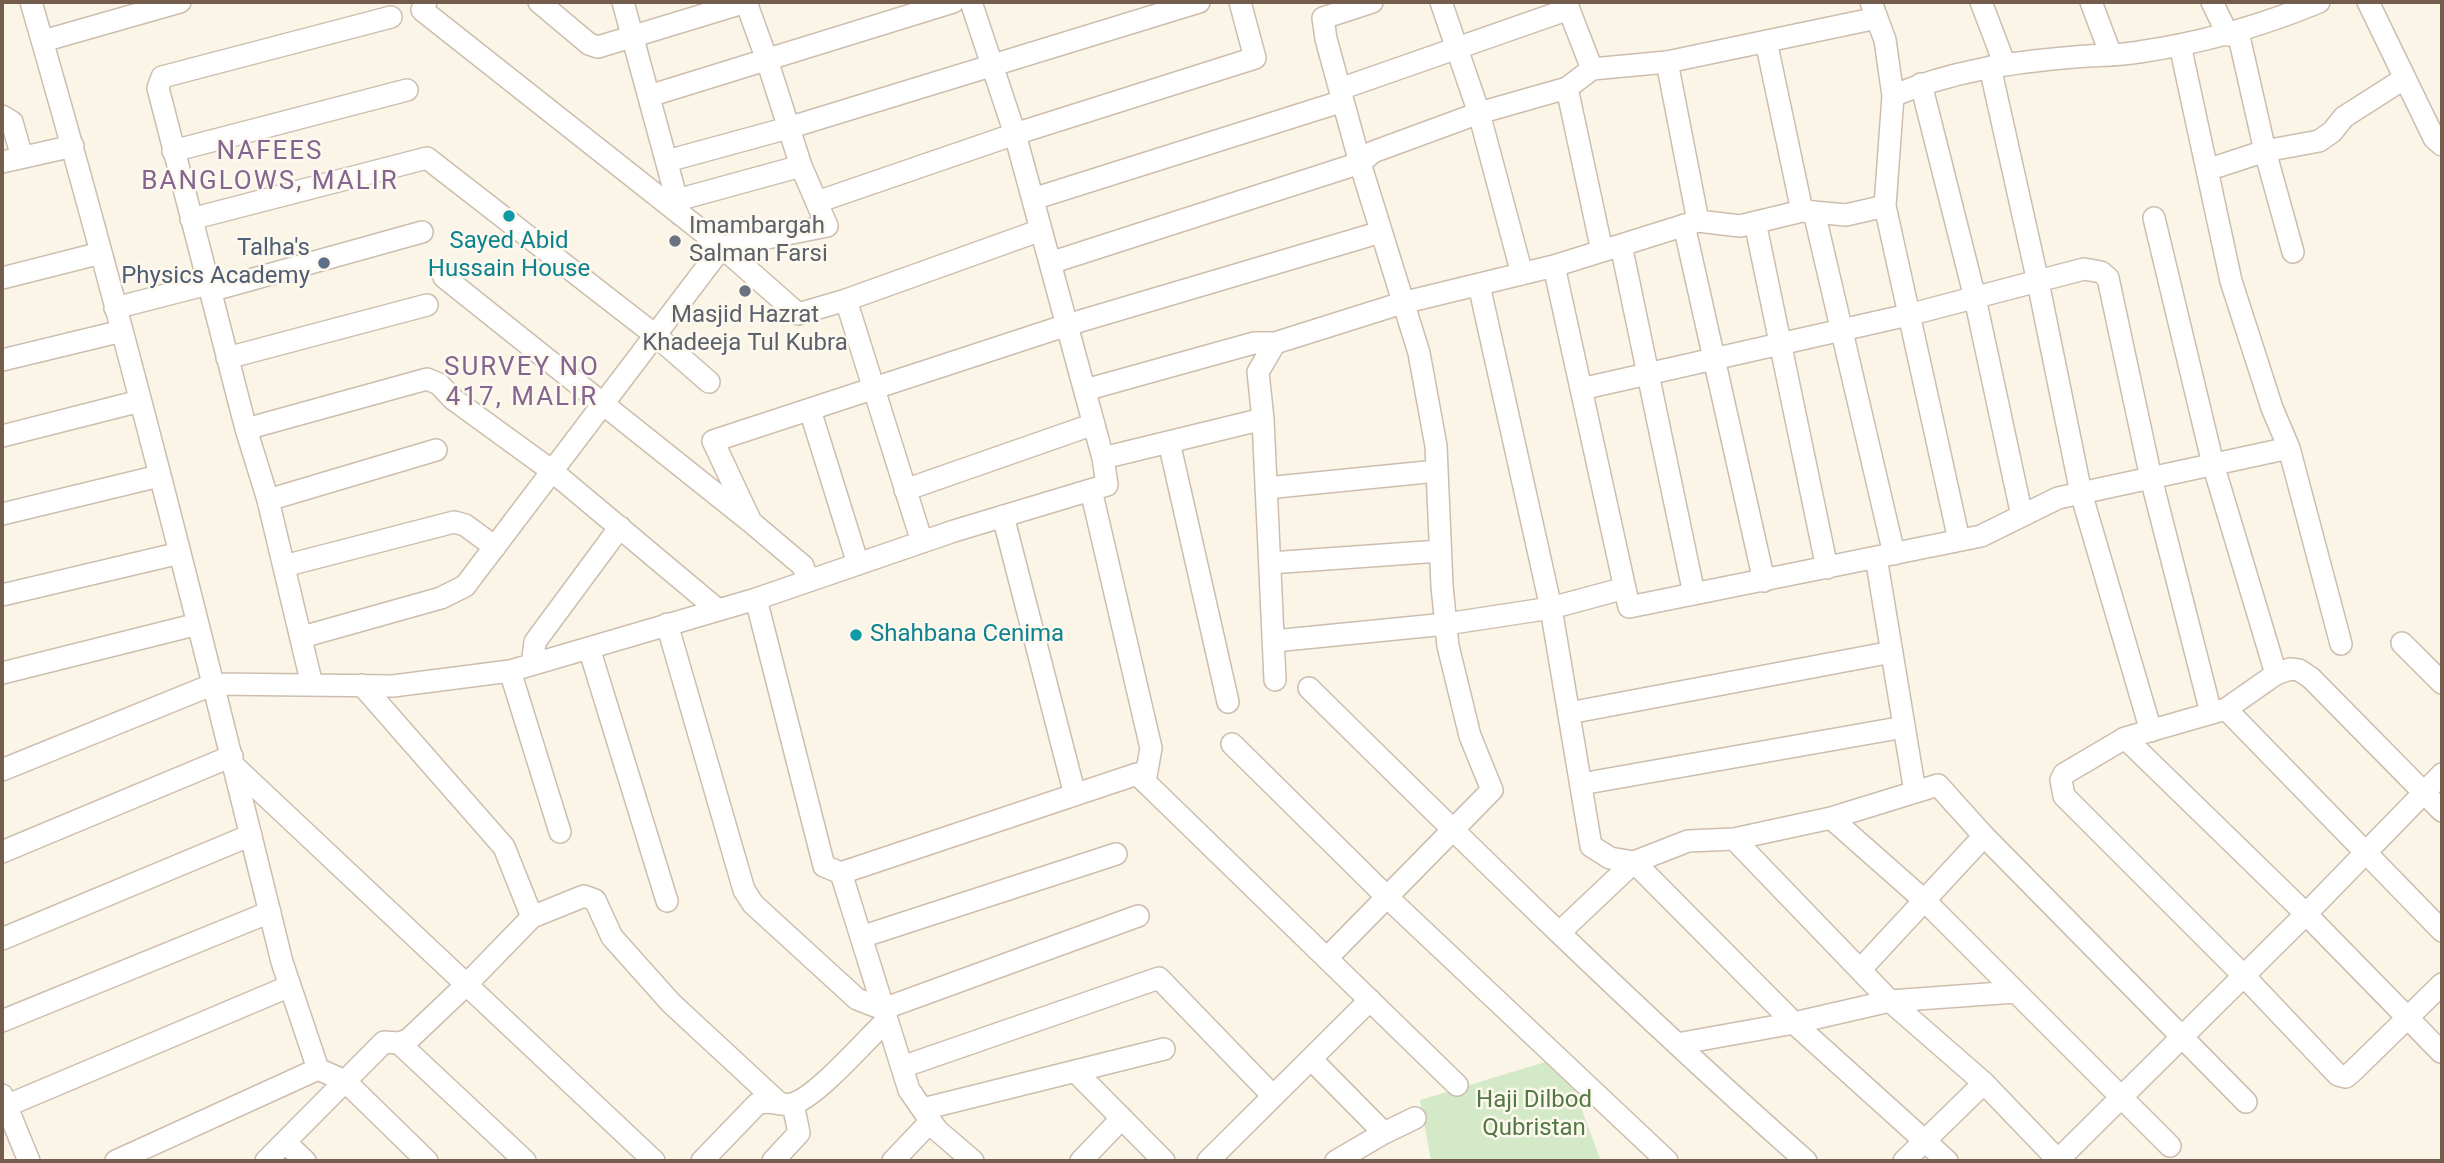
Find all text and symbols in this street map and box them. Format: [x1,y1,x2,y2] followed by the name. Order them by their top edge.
[143,136,397,198] district label: NAFEES BANGLOWS, MALIR
[501,208,517,224] marker: Sayed Abid Hussain House
[689,213,828,269] place label: Imambargah Salman Farsi
[428,228,590,284] place label: Sayed Abid Hussain House
[667,233,683,249] marker: Imambargah Salman Farsi
[121,235,310,291] place label: Talha's Physics Academy
[316,255,332,271] marker: Talha's Physics Academy
[737,283,753,299] marker: Masjid Hazrat Khadeeja Tul Kubra
[642,302,848,358] place label: Masjid Hazrat Khadeeja Tul Kubra
[445,352,599,414] district label: SURVEY NO 417, MALIR
[870,621,1064,649] place label: Shahbana Cenima
[848,627,864,643] marker: Shahbana Cenima
[1476,1087,1592,1143] park label: Haji Dilbod Qubristan

